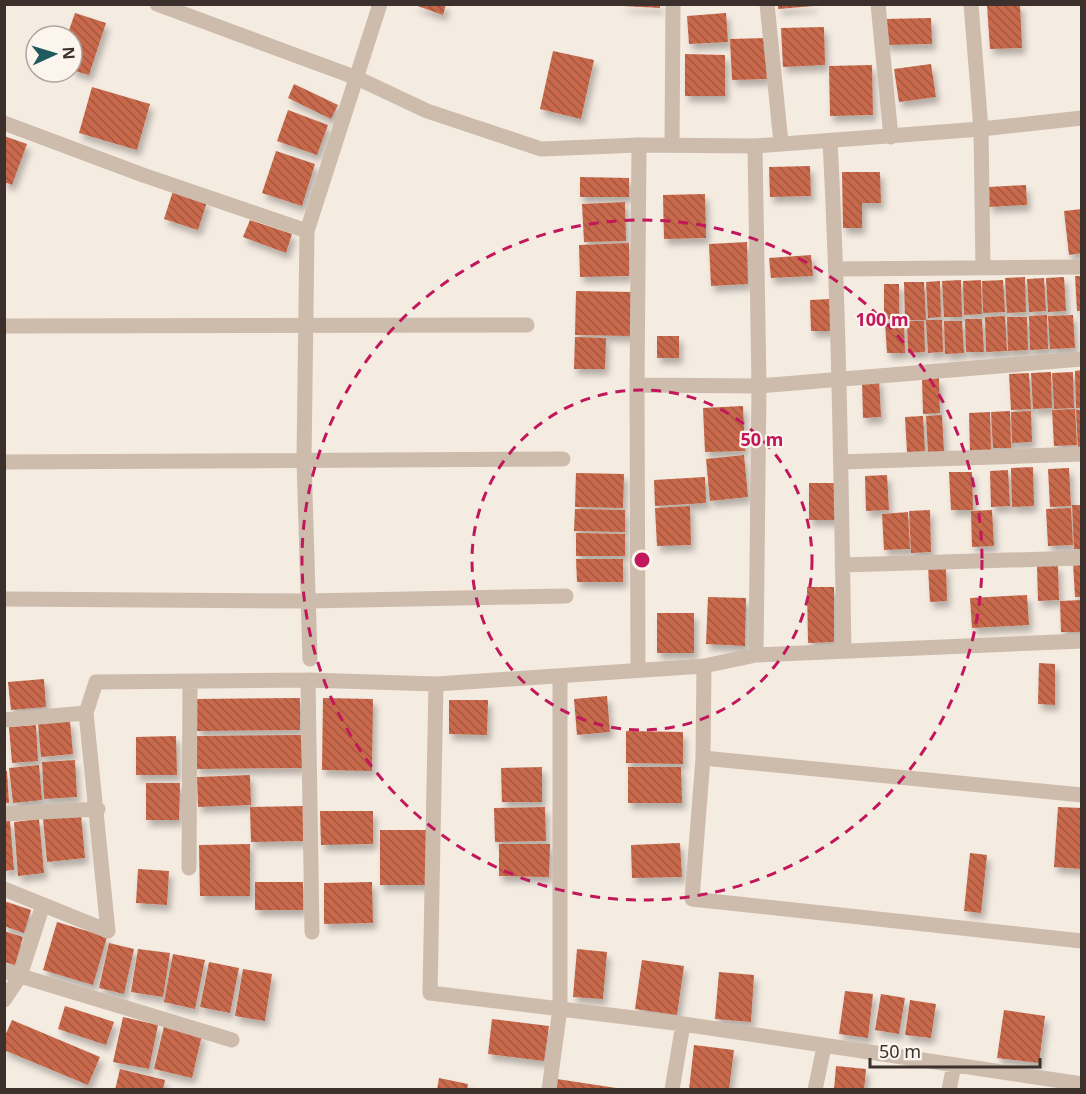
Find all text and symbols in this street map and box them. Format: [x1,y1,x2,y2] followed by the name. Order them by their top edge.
[24,24,84,84] north arrow
[58,46,80,60] text: N
[855,307,909,331] text: 100 m
[741,427,783,451] text: 50 m
[632,550,652,570] centre of rings
[870,1031,1040,1069] scale bar
[879,1039,921,1063] text: 50 m

